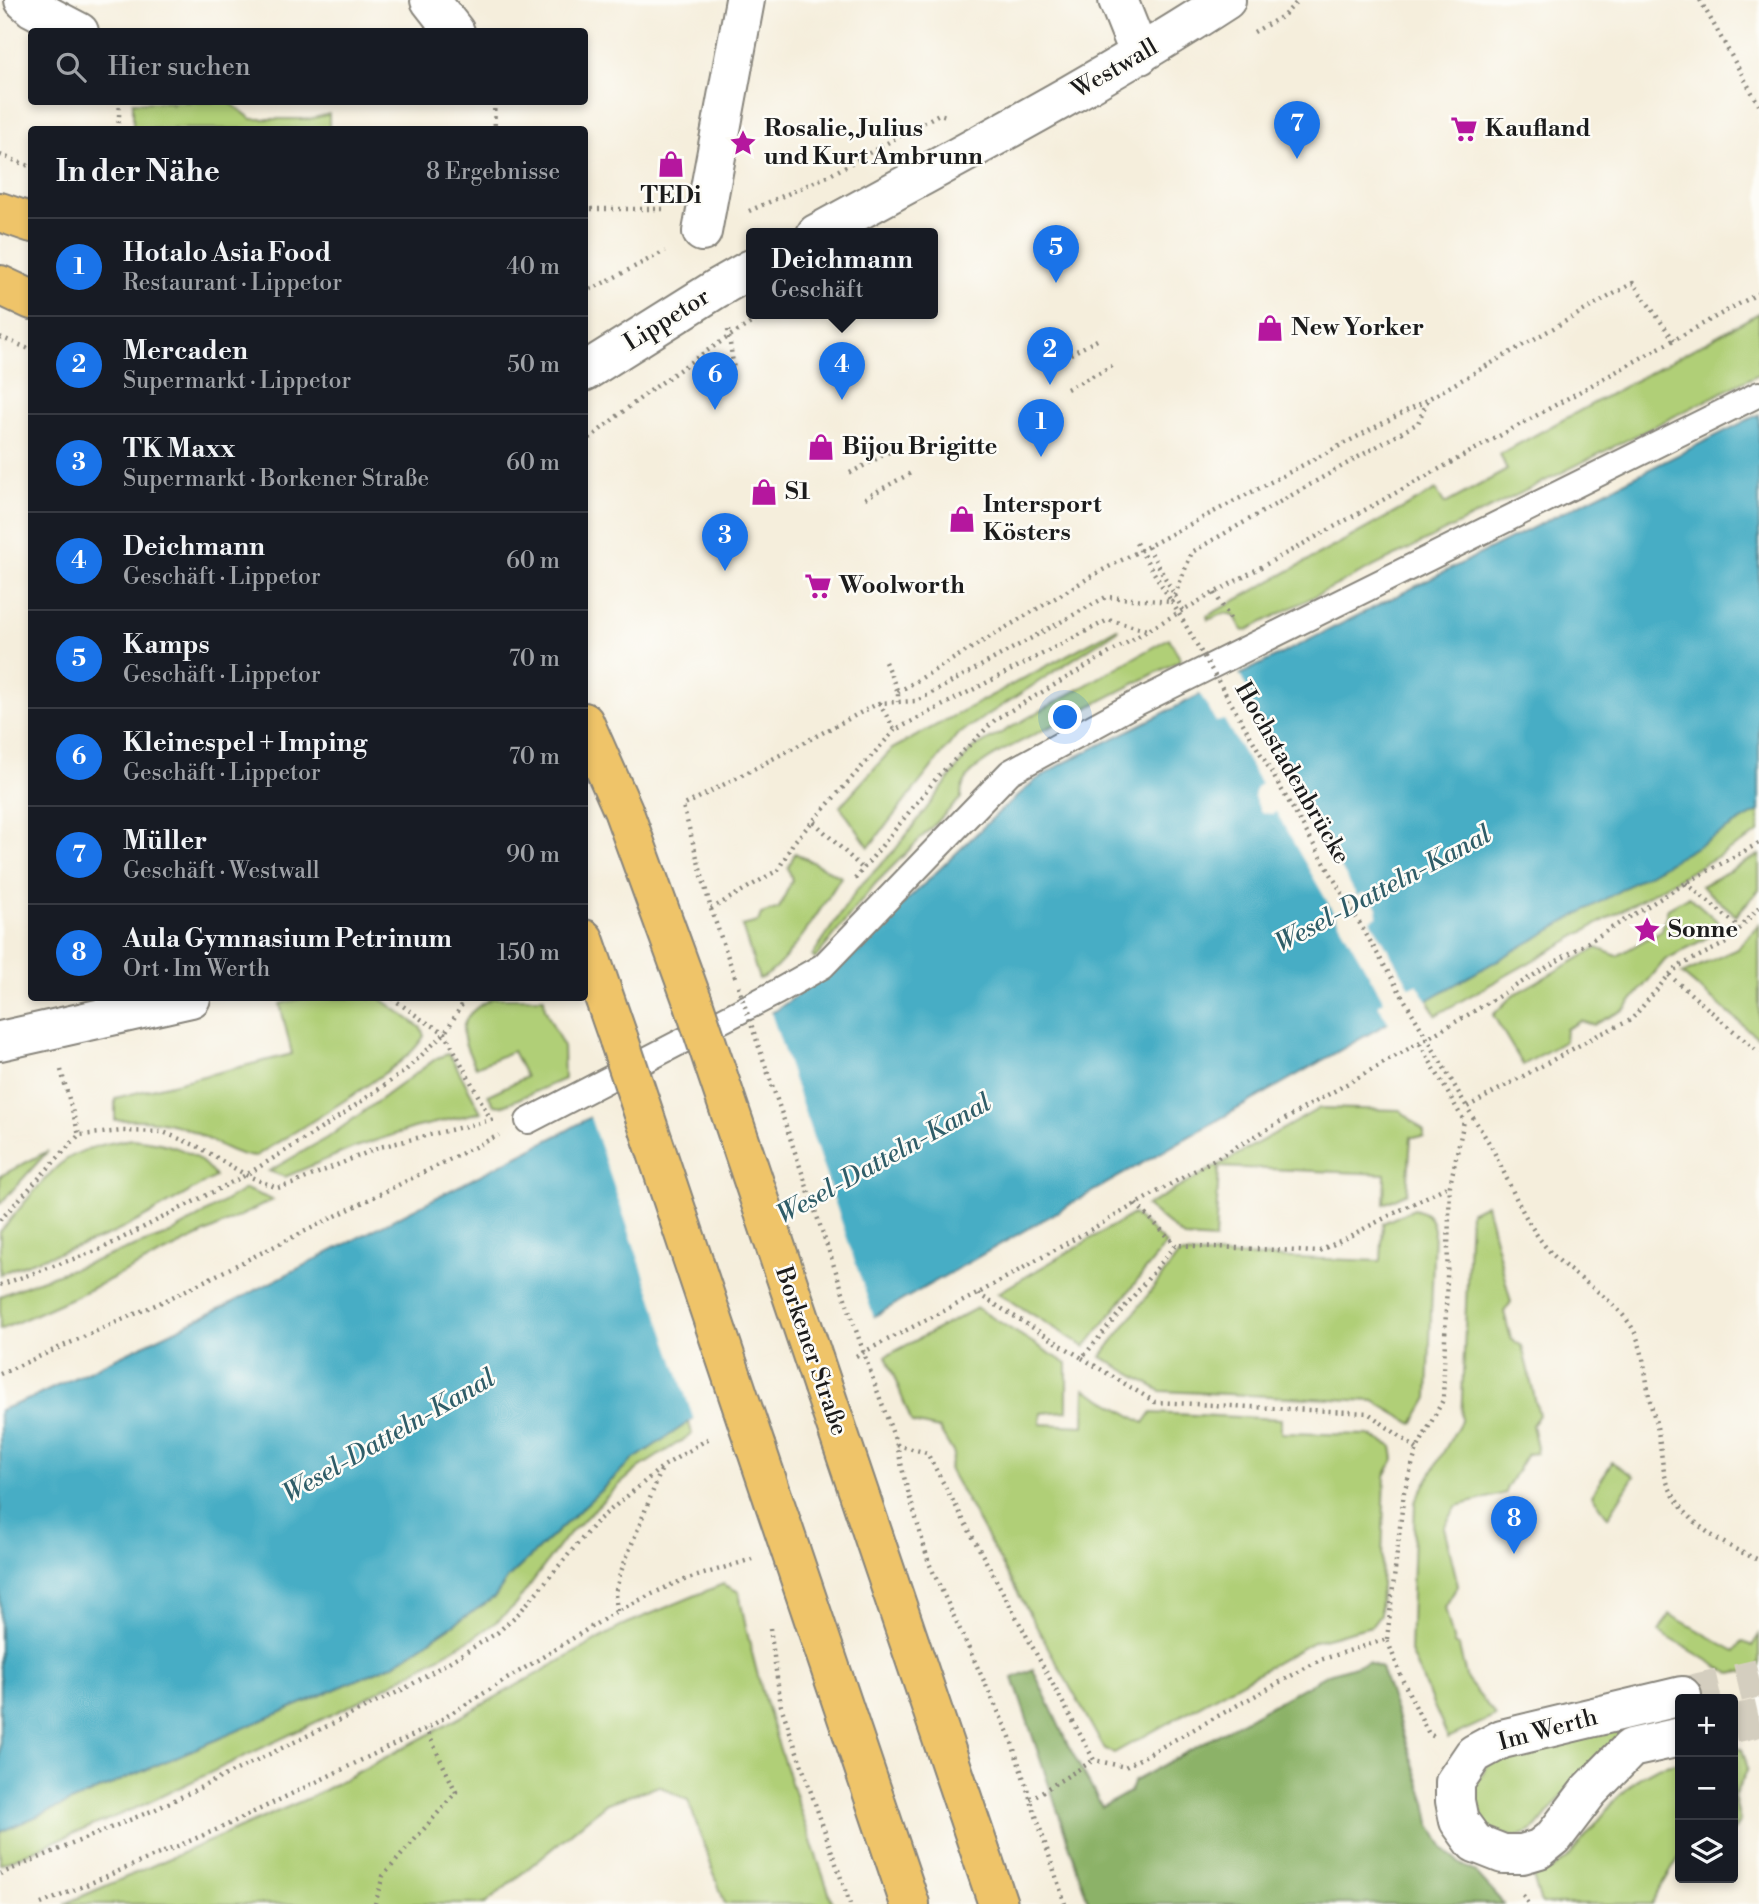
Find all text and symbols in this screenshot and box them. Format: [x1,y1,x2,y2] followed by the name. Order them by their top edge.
[28,28,588,105] search box
[1066,32,1163,106] street label: Westwall
[52,48,90,86] icon: search
[108,51,250,83] text: Hier suchen
[1274,101,1320,159] pin: 7
[764,114,983,172] place label: Rosalie, Julius und Kurt Ambrunn
[1449,114,1479,144] supermarket icon: Kaufland
[1485,114,1591,144] place label: Kaufland
[728,128,758,158] place icon: Rosalie, Julius und Kurt Ambrunn
[656,149,686,179] shop icon: TEDi
[56,153,220,191] text: In der Nähe
[426,158,560,186] text: 8 Ergebnisse
[641,181,702,211] place label: TEDi
[1033,225,1079,283] pin: 5
[746,228,938,319] popup
[123,237,331,269] text: Hotalo Asia Food
[771,244,913,276] text: Deichmann
[73,253,85,281] text: 1
[506,253,560,281] text: 40 m
[123,269,342,297] text: Restaurant · Lippetor
[771,276,864,304] text: Geschäft
[618,282,716,358] street label: Lippetor
[1255,313,1285,343] shop icon: New Yorker
[1291,313,1424,343] place label: New Yorker
[1027,327,1073,385] pin: 2
[123,335,248,367] text: Mercaden
[819,342,865,400] pin: 4
[72,351,86,379] text: 2
[507,351,560,379] text: 50 m
[692,352,738,410] pin: 6
[123,367,351,395] text: Supermarkt · Lippetor
[1018,399,1064,457] pin: 1
[806,432,836,462] shop icon: Bijou Brigitte
[842,432,997,462] place label: Bijou Brigitte
[123,433,235,465] text: TK Maxx
[72,449,86,477] text: 3
[506,449,560,477] text: 60 m
[123,465,429,493] text: Supermarkt · Borkener Straße
[749,477,779,507] shop icon: S1
[785,477,811,507] place label: S1
[983,490,1102,548] place label: Intersport Kösters
[947,504,977,534] shop icon: Intersport Kösters
[702,513,748,571] pin: 3
[123,531,265,563] text: Deichmann
[71,547,87,575] text: 4
[506,547,560,575] text: 60 m
[123,563,321,591] text: Geschäft · Lippetor
[803,571,833,601] supermarket icon: Woolworth
[838,571,965,601] place label: Woolworth
[123,629,210,661] text: Kamps
[72,645,86,673] text: 5
[509,645,560,673] text: 70 m
[123,661,321,689] text: Geschäft · Lippetor
[1228,676,1356,870] street label: Hochstadenbrücke
[1048,700,1082,734] your location
[123,727,367,759] text: Kleinespel + Imping
[72,743,86,771] text: 6
[509,743,560,771] text: 70 m
[123,759,321,787] text: Geschäft · Lippetor
[1269,818,1497,960] water label: Wesel-Datteln-Kanal
[123,825,207,857] text: Müller
[72,841,86,869] text: 7
[506,841,560,869] text: 90 m
[123,857,320,885] text: Geschäft · Westwall
[1632,915,1662,945] place icon: Sonne
[1668,915,1738,945] place label: Sonne
[123,923,452,955] text: Aula Gymnasium Petrinum
[72,939,86,967] text: 8
[497,939,560,967] text: 150 m
[123,955,270,983] text: Ort · Im Werth
[771,1086,997,1231] water label: Wesel-Datteln-Kanal
[768,1262,854,1440] street label: Borkener Straße
[277,1362,502,1510] water label: Wesel-Datteln-Kanal
[1491,1496,1537,1554] pin: 8
[1675,1694,1738,1883] map controls
[1675,1694,1738,1757] button: +
[1495,1702,1601,1758] street label: Im Werth
[1675,1757,1738,1820] button: −
[1675,1820,1738,1883] button: layers

